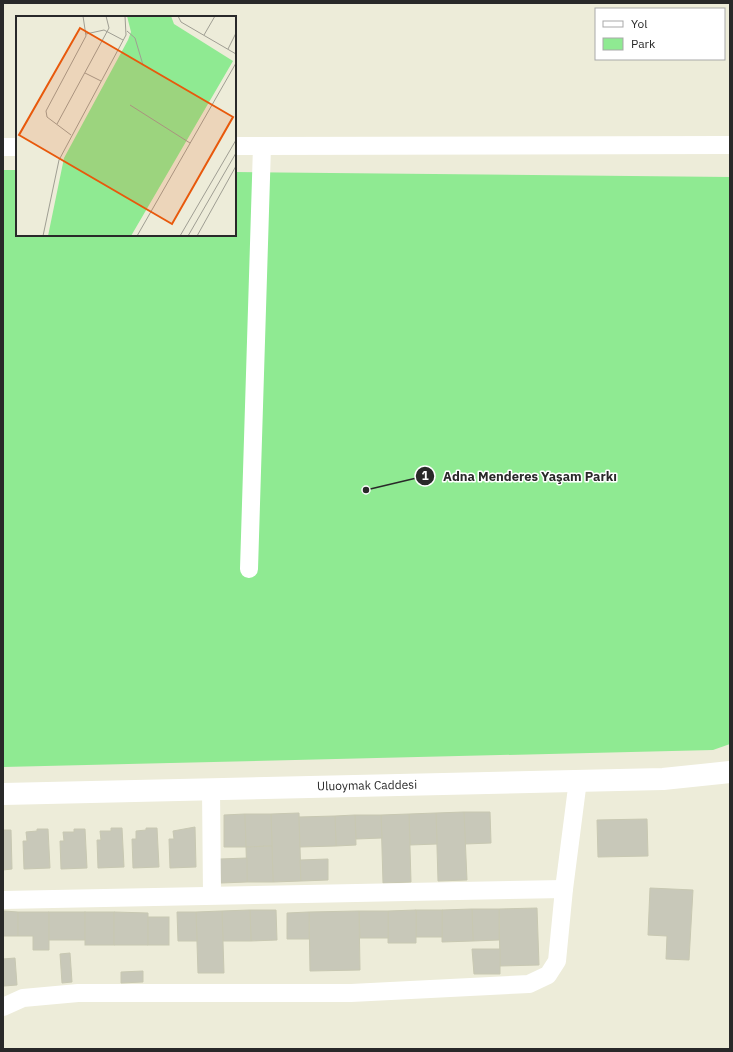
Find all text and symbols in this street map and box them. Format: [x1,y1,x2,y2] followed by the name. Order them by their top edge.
[595,8,725,60] legend
[16,16,236,236] inset map
[631,16,648,31] text: Yol
[631,36,656,51] text: Park
[415,464,625,489] callout: Adna Menderes Yaşam Parkı
[421,468,429,483] text: 1
[443,468,617,485] text: Adna Menderes Yaşam Parkı
[317,777,417,793] street label: Uluoymak Caddesi

